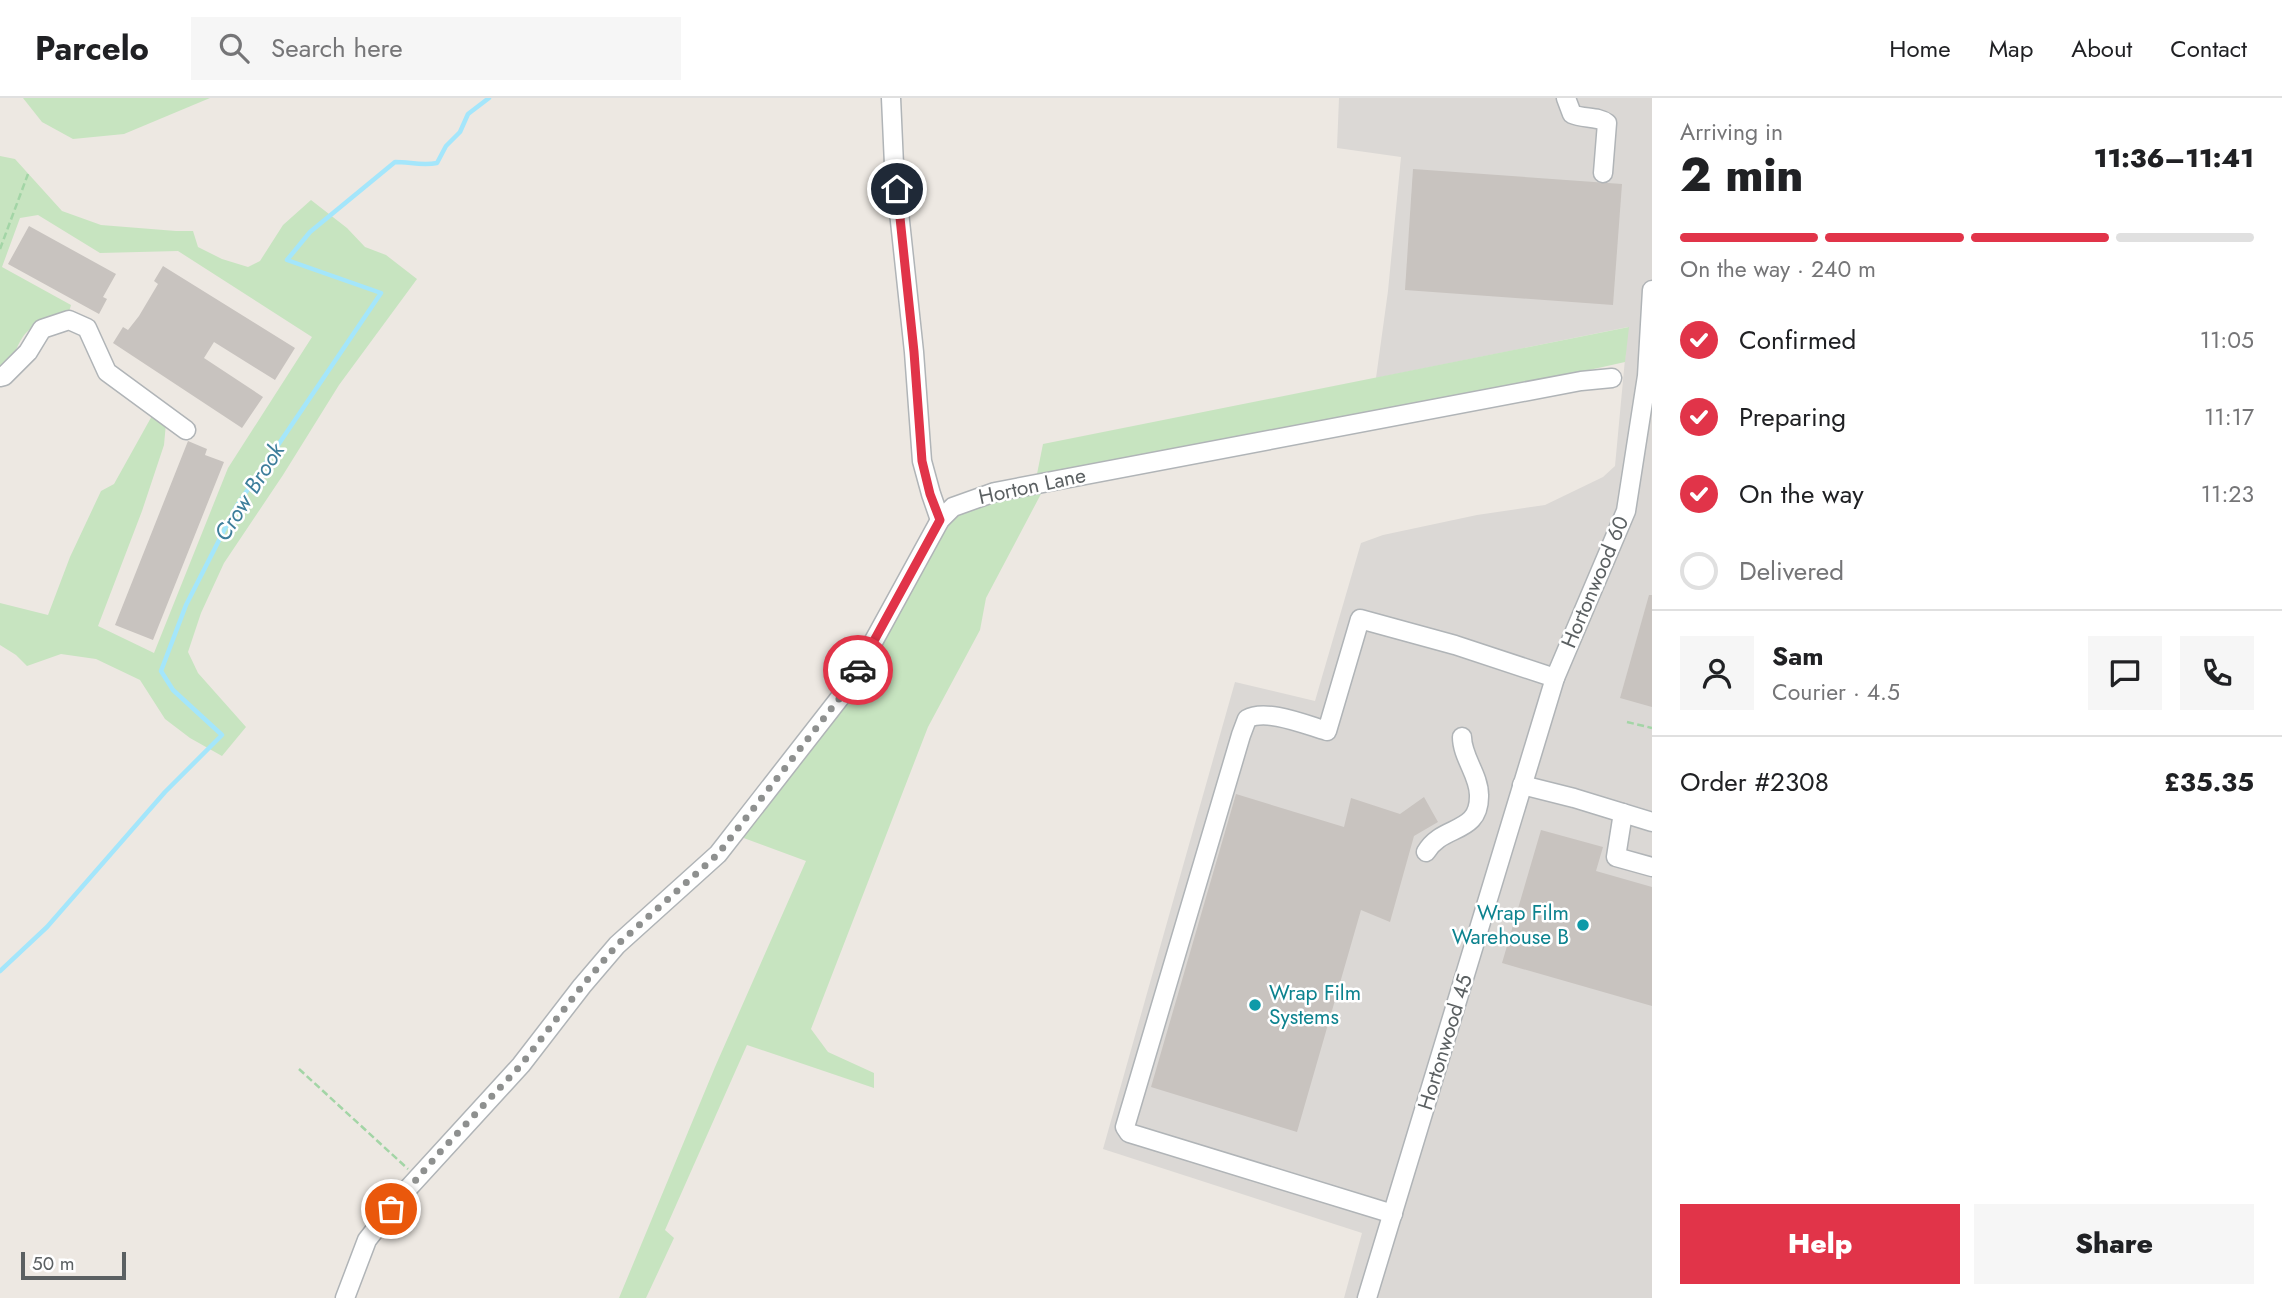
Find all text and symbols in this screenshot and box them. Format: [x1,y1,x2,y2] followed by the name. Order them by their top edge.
[191,17,681,80] search box
[35,25,149,72] text: Parcelo
[215,29,253,67] icon: search
[271,29,403,67] text: Search here
[1889,31,1951,66] text: Home
[1989,31,2033,66] text: Map
[2071,31,2132,66] text: About
[2170,31,2247,66] text: Contact
[1680,115,1783,149] text: Arriving in
[2094,139,2254,177] text: 11:36–11:41
[1680,142,1804,208] text: 2 min
[867,159,927,219] pin
[878,170,916,208] icon: home
[1680,252,1876,286] text: On the way · 240 m
[1680,321,1718,359] icon: check
[1739,321,1856,359] text: Confirmed
[2200,323,2254,357] text: 11:05
[1680,398,1718,436] icon: check
[1739,398,1846,436] text: Preparing
[2204,400,2254,434] text: 11:17
[205,435,293,548] water label: Crow Brook
[976,460,1089,512] street label: Horton Lane
[1680,475,1718,513] icon: check
[1739,475,1864,513] text: On the way
[2201,477,2254,511] text: 11:23
[1554,511,1636,653] street label: Hortonwood 60
[1739,552,1844,590] text: Delivered
[823,635,893,705] courier
[1680,636,1754,710] button: person
[2088,636,2162,710] button: chat
[2180,636,2254,710] button: phone
[1772,637,1824,675] text: Sam
[839,651,877,689] icon: car
[1772,675,1900,709] text: Courier · 4.5
[1680,763,1829,801] text: Order #2308
[2164,763,2254,801] text: £35.35
[1452,898,1569,952] place label: Wrap Film Warehouse B
[1575,917,1591,933] marker: Wrap Film Warehouse B
[1410,970,1480,1114] street label: Hortonwood 45
[1269,978,1361,1032] place label: Wrap Film Systems
[1247,997,1263,1013] marker: Wrap Film Systems
[361,1179,421,1239] pin
[372,1190,410,1228] icon: bag
[1680,1204,1960,1284] button: Help
[1974,1204,2254,1284] button: Share
[21,1249,126,1281] scale bar
[32,1250,75,1277] text: 50 m

